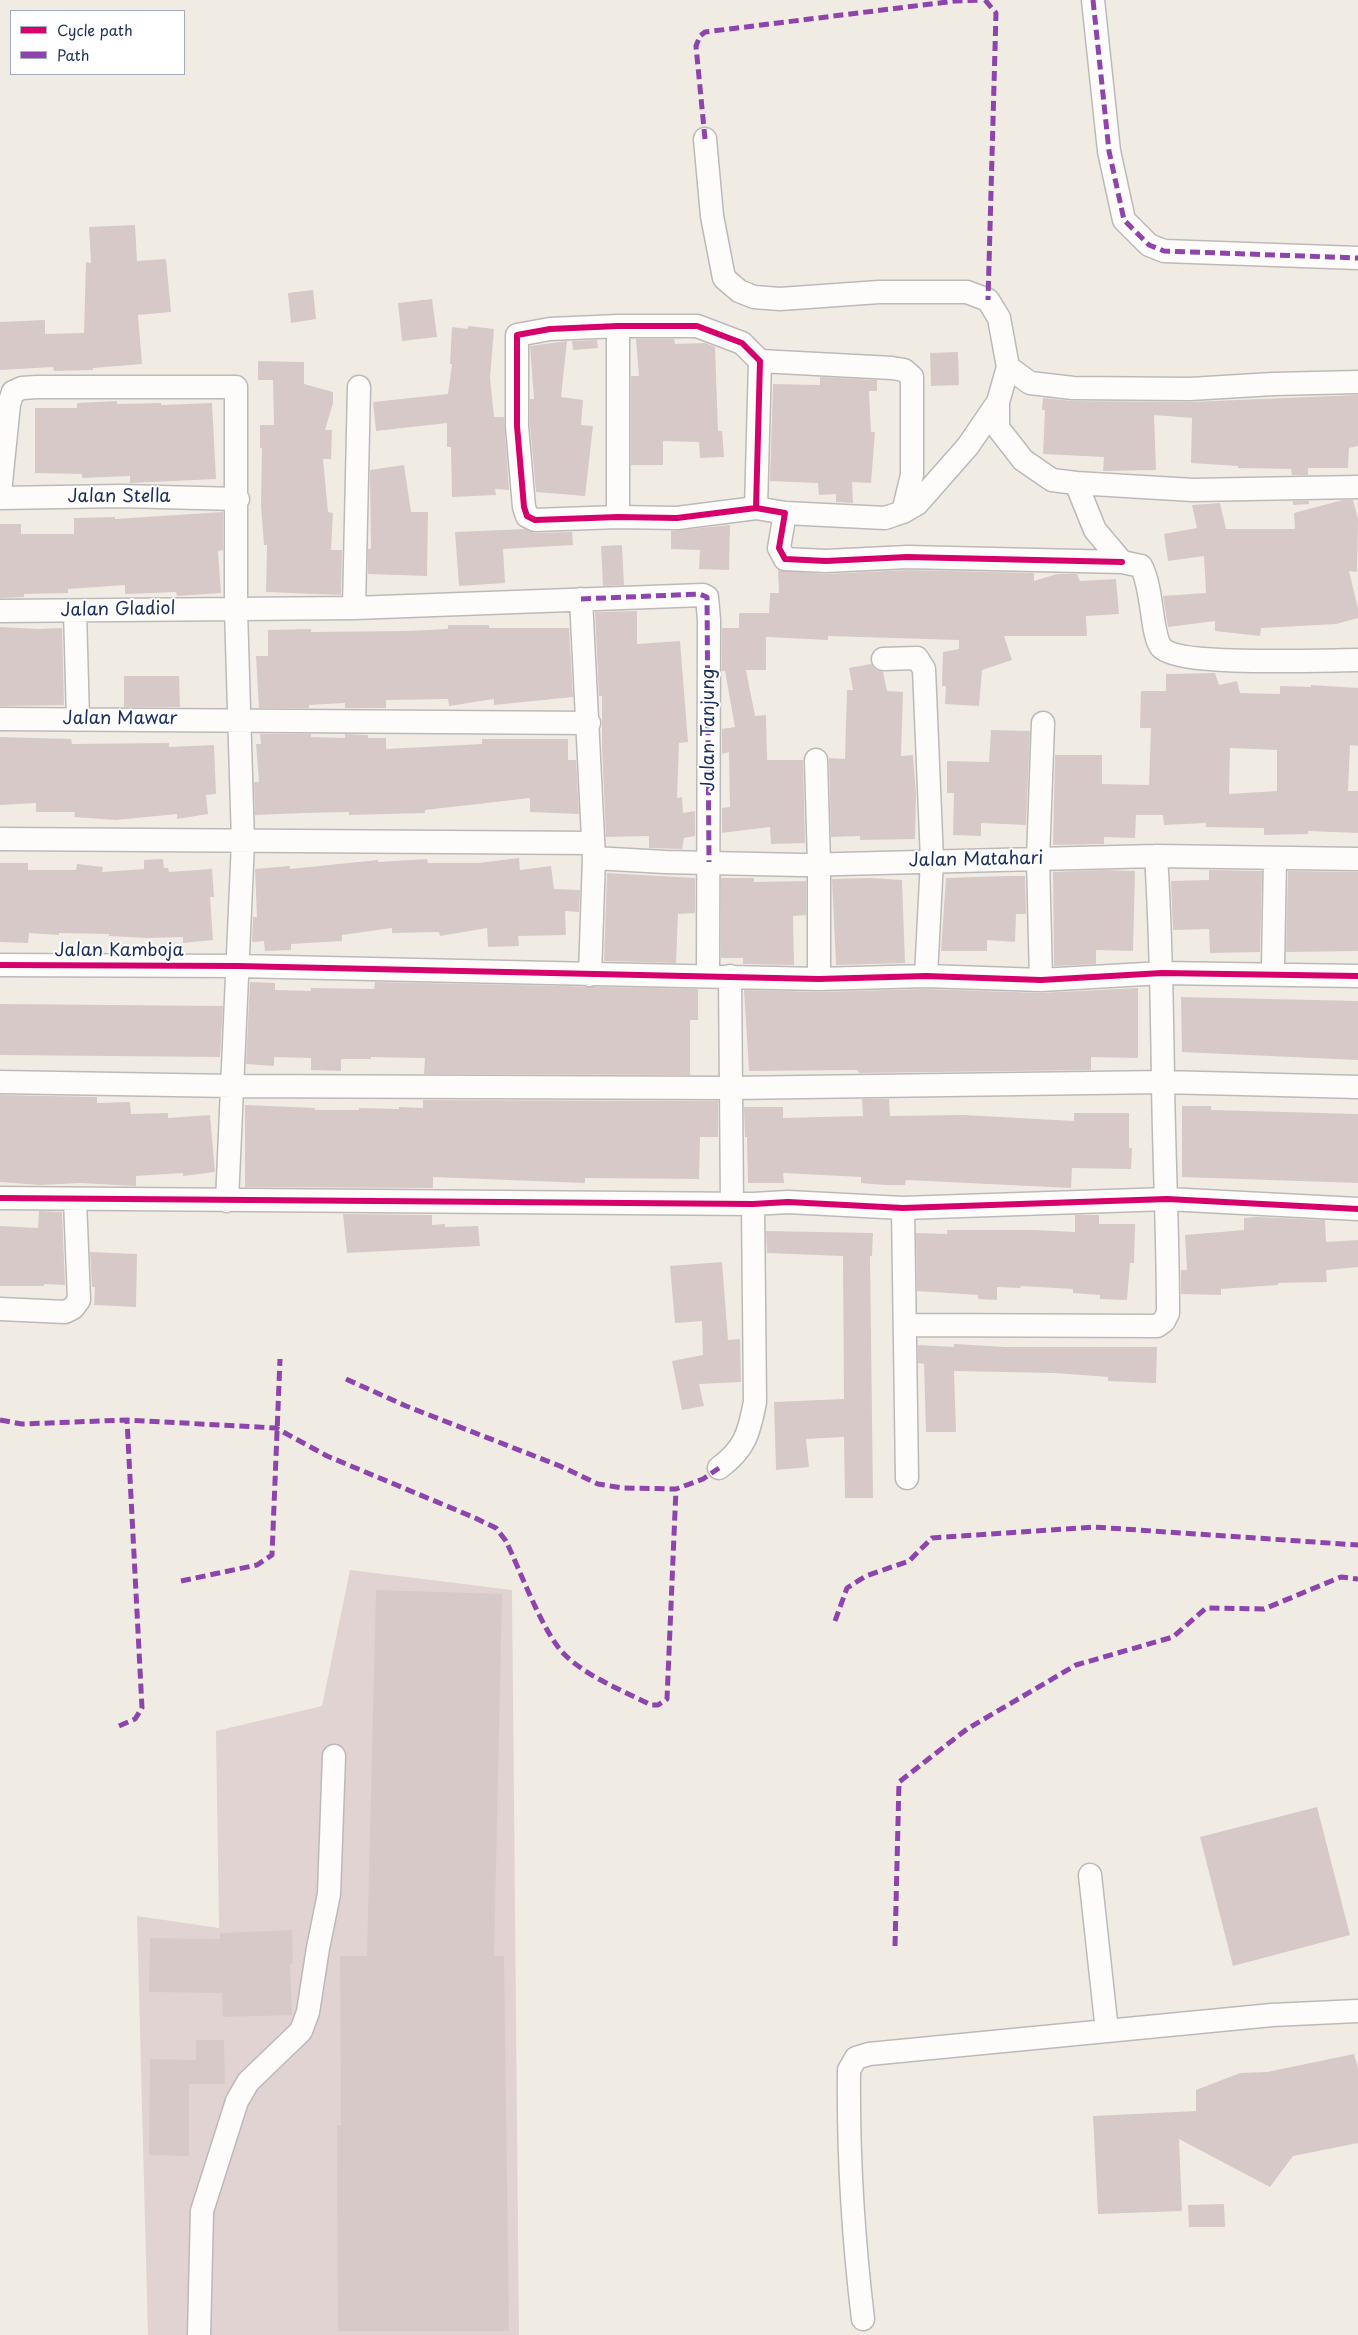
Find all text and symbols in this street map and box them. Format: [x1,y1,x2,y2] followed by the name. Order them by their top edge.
[10,10,185,75] legend
[57,18,133,41] text: Cycle path
[57,43,89,66] text: Path
[67,486,171,508] street label: Jalan Stella
[60,598,176,622] street label: Jalan Gladiol
[698,669,720,791] street label: Jalan Tanjung
[63,708,177,730] street label: Jalan Mawar
[908,848,1044,872] street label: Jalan Matahari
[54,940,184,962] street label: Jalan Kamboja

